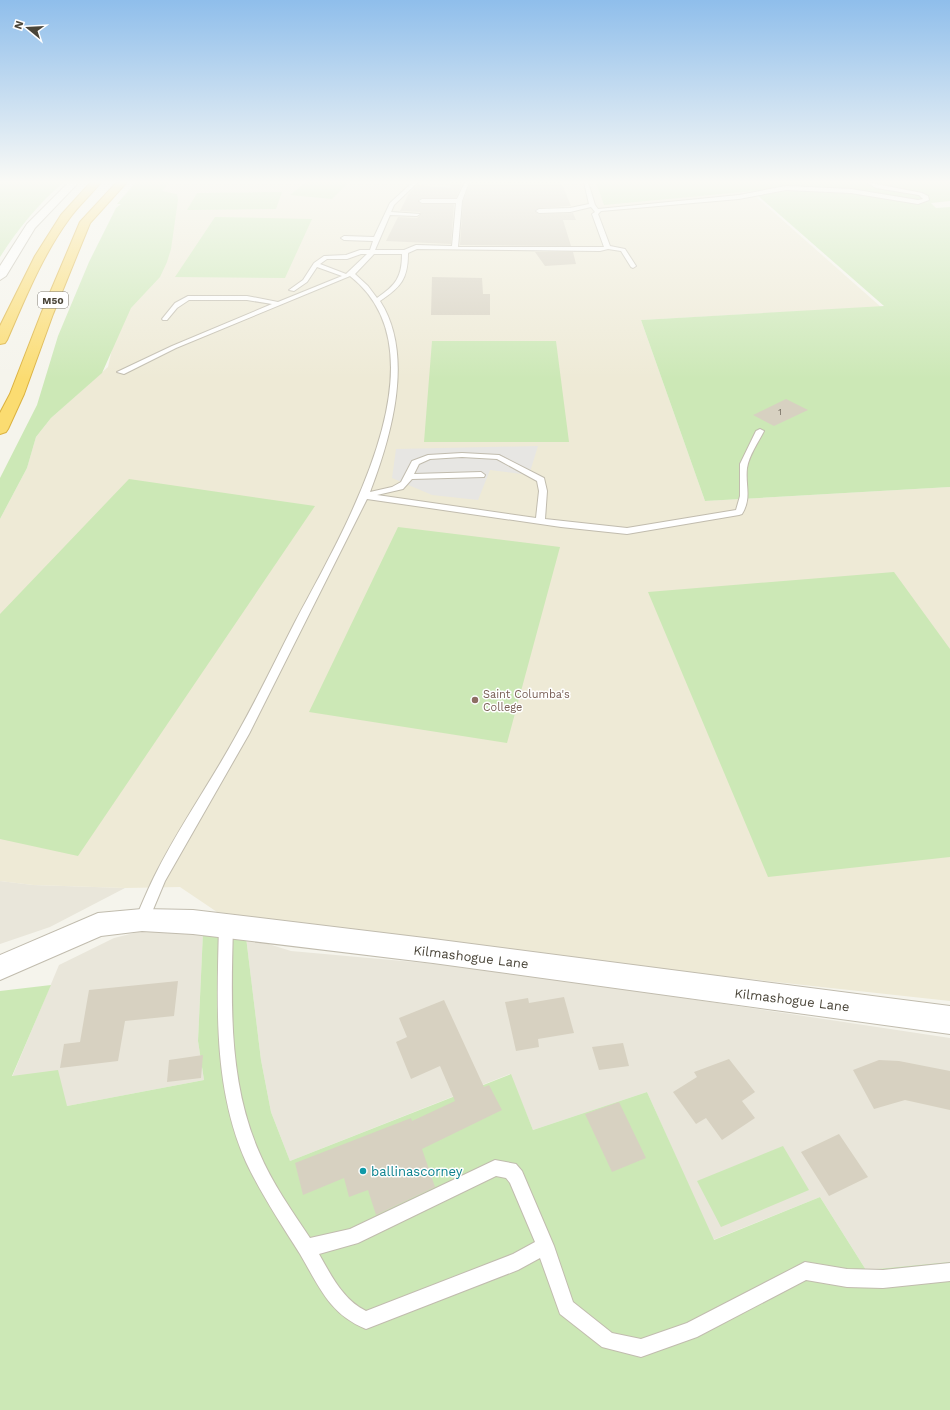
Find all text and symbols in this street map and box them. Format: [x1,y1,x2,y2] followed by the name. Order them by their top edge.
[8,8,48,48] north arrow
[12,19,26,31] text: N
[38,292,68,308] road number: M50
[778,407,782,417] house number: 1
[483,688,570,714] place label: Saint Columba's College
[470,695,480,705] marker: Saint Columba's College
[413,942,529,972] street label: Kilmashogue Lane
[734,985,850,1015] street label: Kilmashogue Lane
[371,1164,463,1179] place label: ballinascorney
[358,1166,368,1176] marker: ballinascorney

